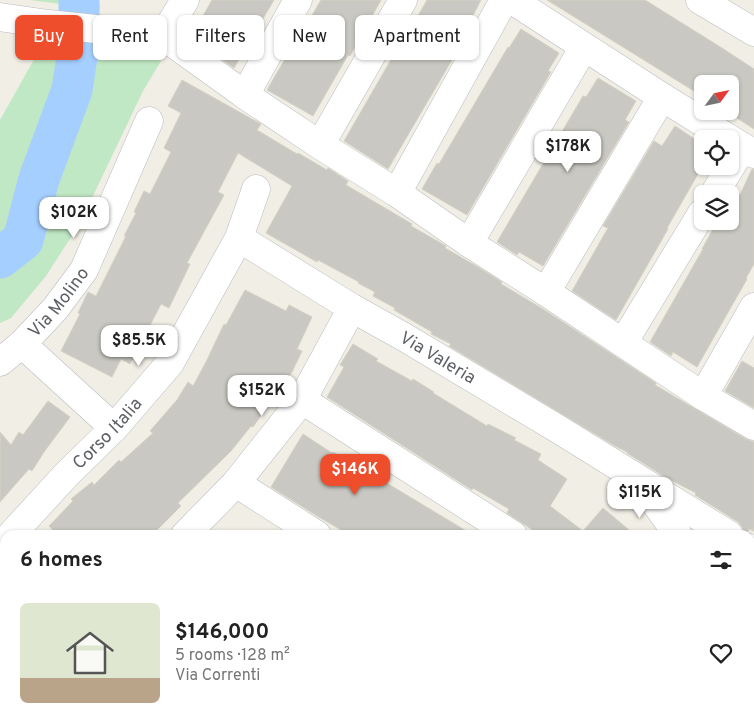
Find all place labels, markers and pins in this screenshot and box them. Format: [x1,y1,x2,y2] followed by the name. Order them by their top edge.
[533,130,603,173] pin: $178K
[39,196,109,239] pin: $102K
[98,324,180,367] pin: $85.5K
[227,374,297,417] pin: $152K
[320,454,390,496] pin: $146K
[605,476,675,519] pin: $115K

